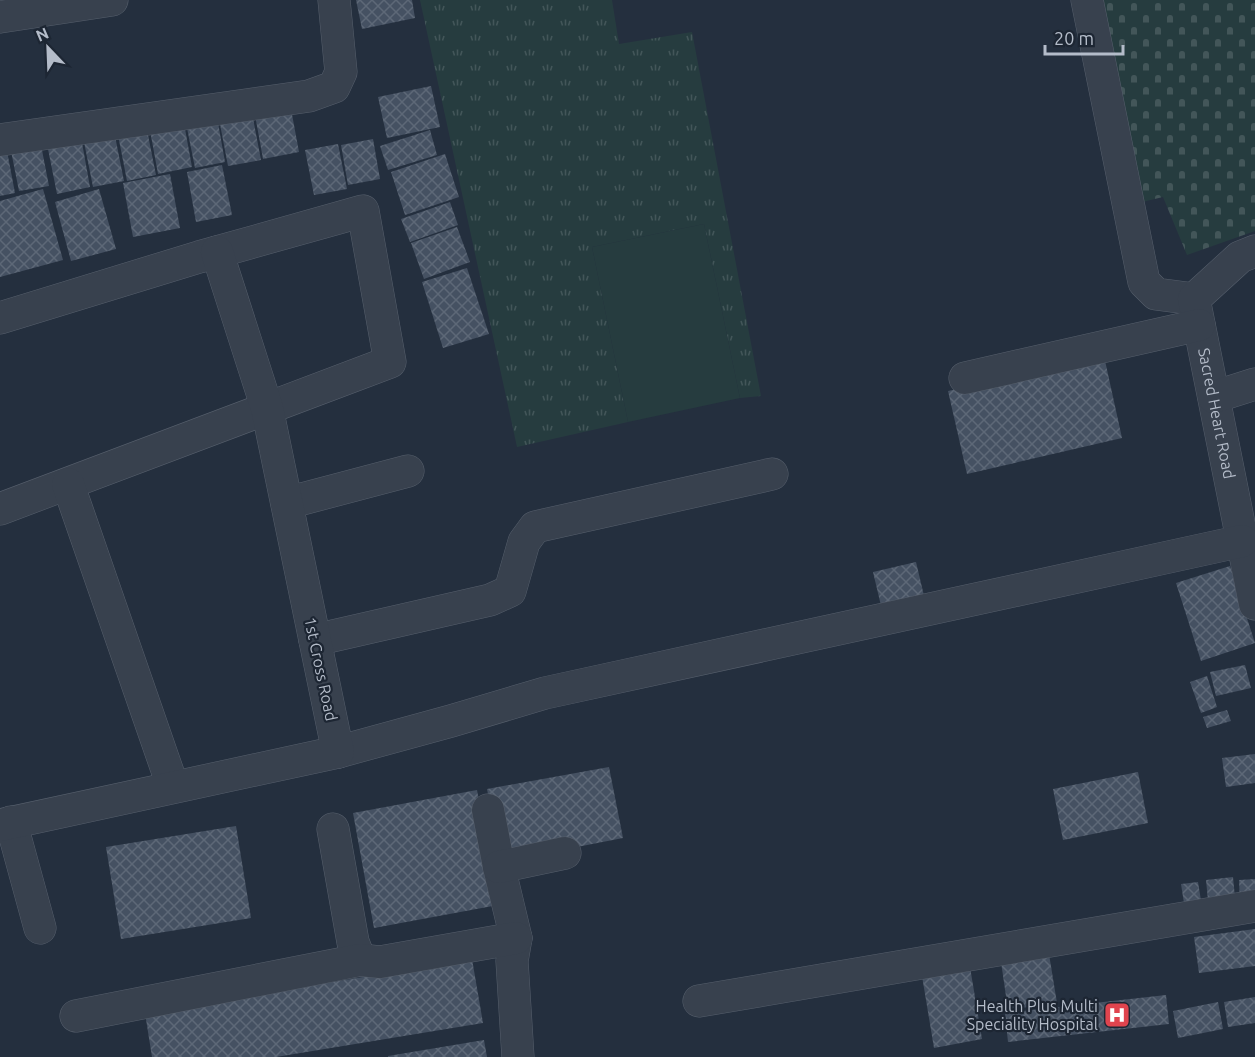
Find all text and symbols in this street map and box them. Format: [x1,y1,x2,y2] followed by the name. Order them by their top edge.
[18,18,78,78] north arrow
[1045,18,1123,56] scale bar
[33,24,51,45] text: N
[1054,28,1094,48] text: 20 m
[1195,346,1239,480] street label: Sacred Heart Road
[301,615,341,723] street label: 1st Cross Road
[967,997,1098,1033] place label: Health Plus Multi Speciality Hospital
[1102,1000,1132,1030] hospital icon: Health Plus Multi Speciality Hospital

